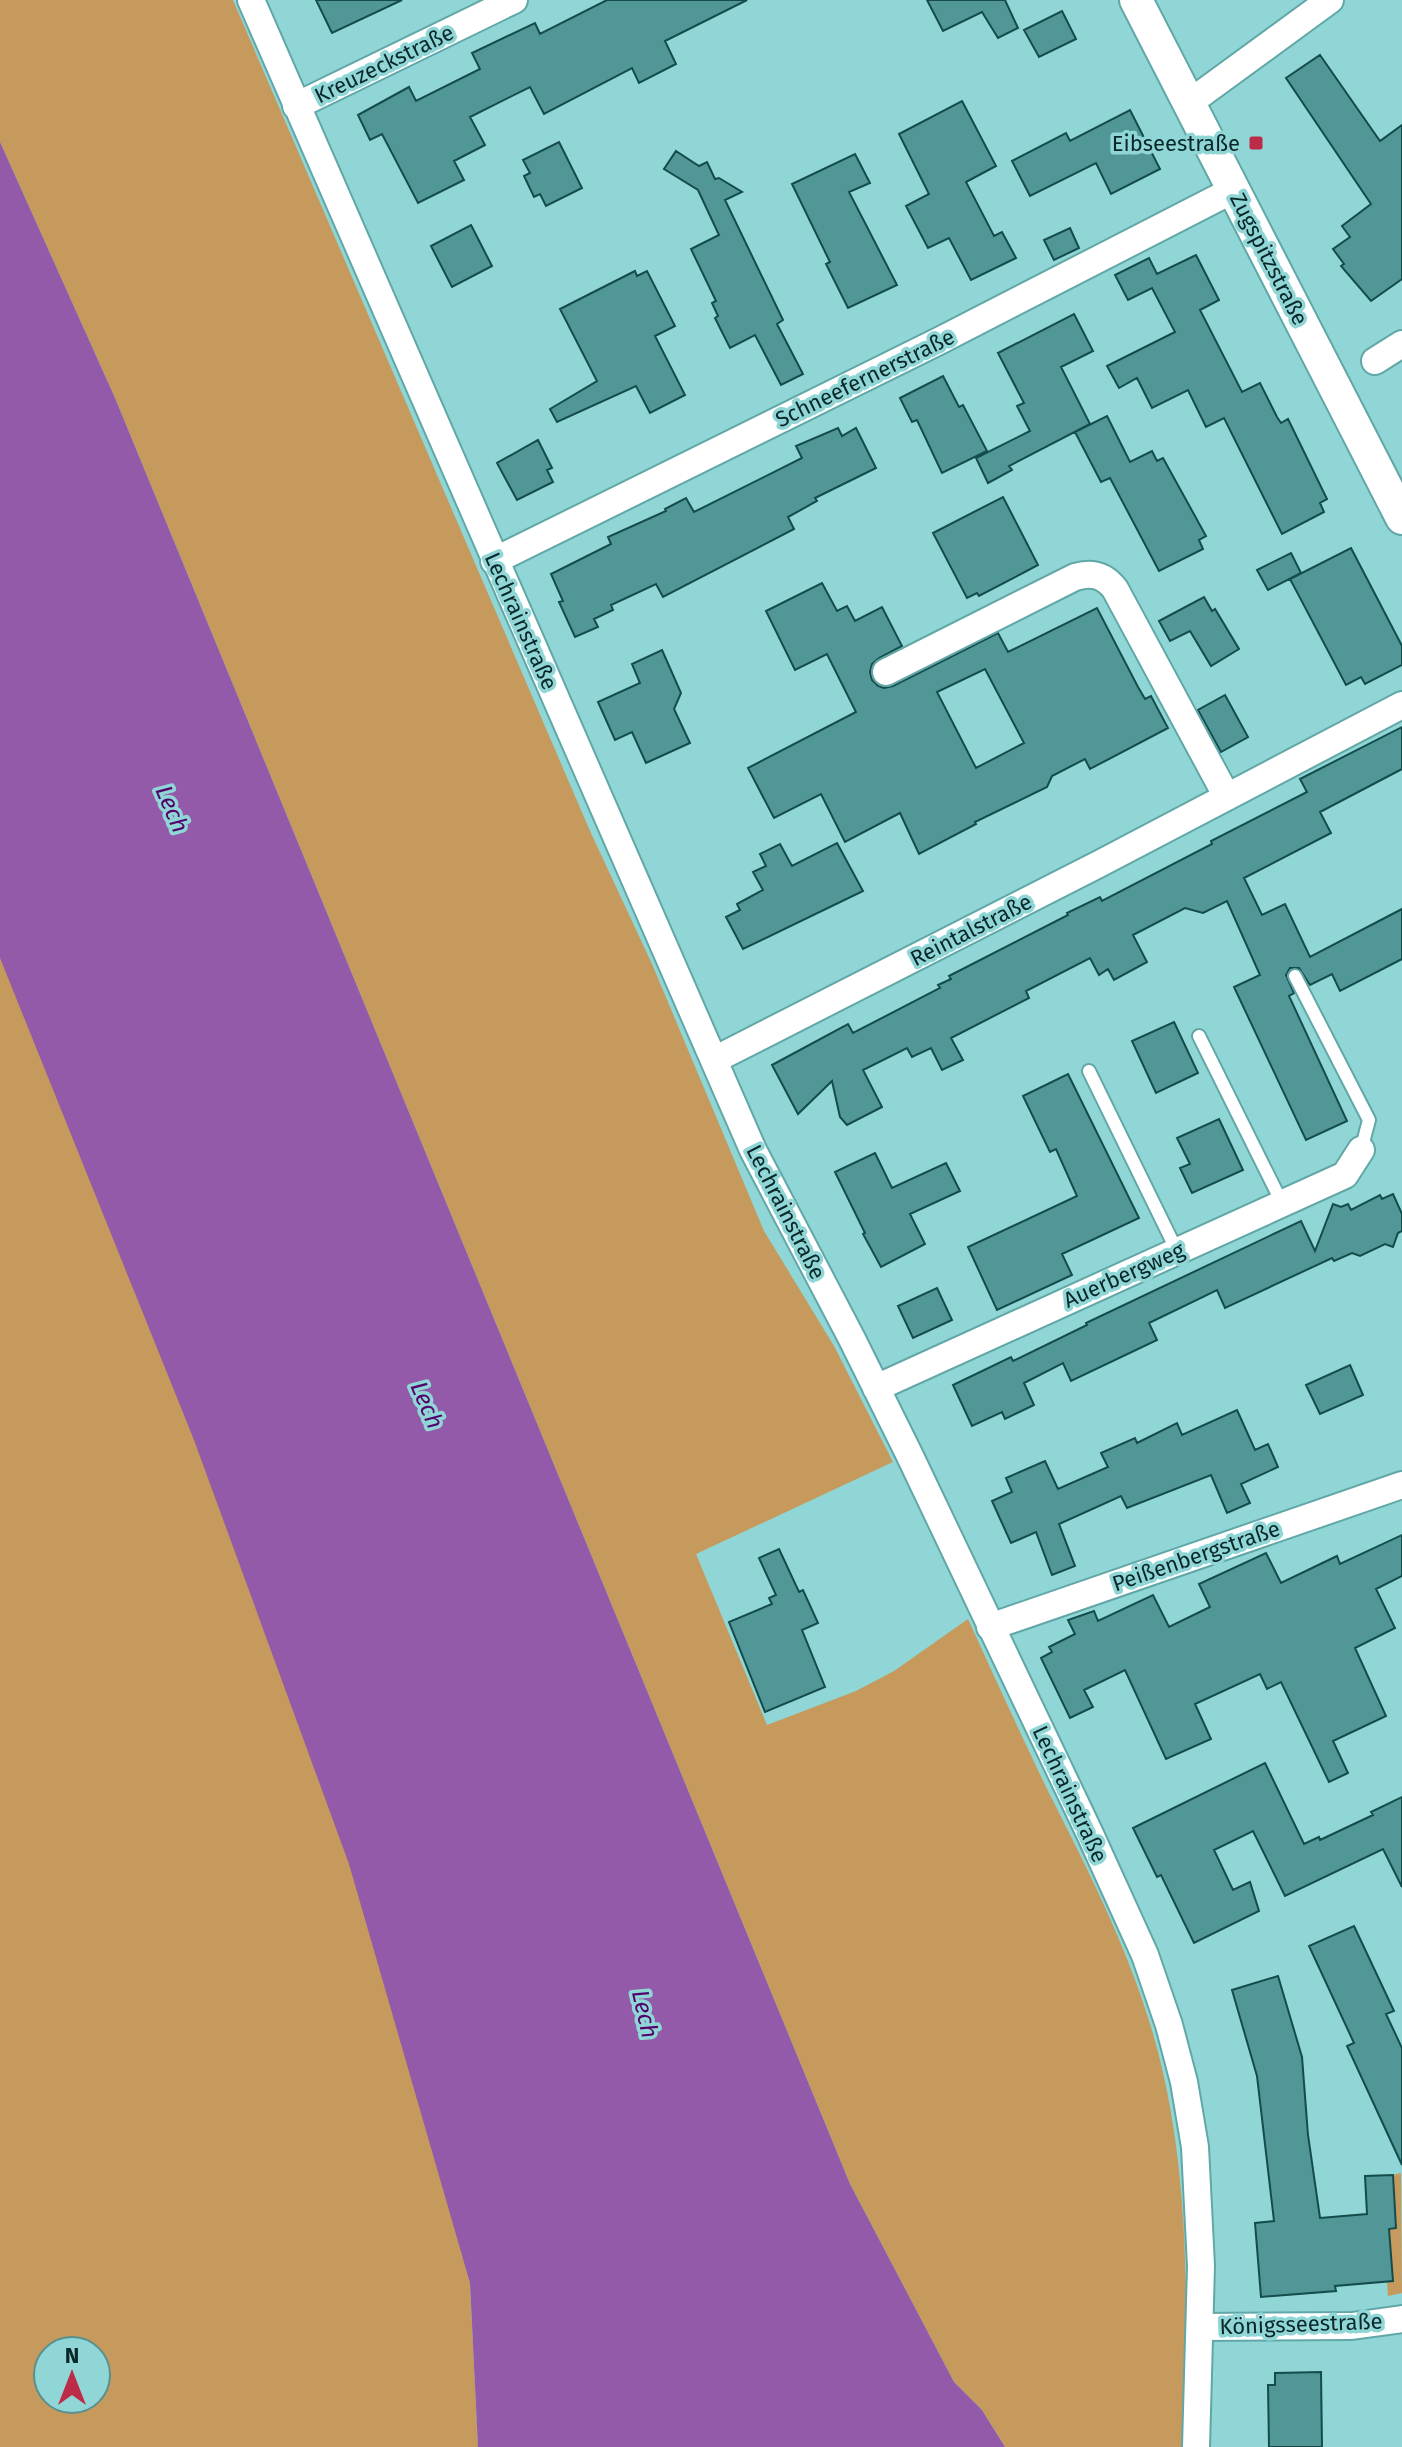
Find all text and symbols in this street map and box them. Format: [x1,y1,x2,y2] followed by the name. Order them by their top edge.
[310,19,458,109] street label: Kreuzeckstraße
[1112,130,1240,157] place label: Eibseestraße
[1247,134,1265,152] marker: Eibseestraße
[1224,188,1314,330] street label: Zugspitzstraße
[771,323,959,433] street label: Schneefernerstraße
[479,548,563,694] street label: Lechrainstraße
[150,781,194,837] water label: Lech
[906,888,1036,972] street label: Reintalstraße
[740,1140,832,1284] street label: Lechrainstraße
[1059,1236,1189,1314] street label: Auerbergweg
[405,1377,449,1433] water label: Lech
[1109,1515,1283,1597] street label: Peißenbergstraße
[1027,1721,1113,1867] street label: Lechrainstraße
[626,1987,664,2041] water label: Lech
[1219,2308,1383,2340] street label: Königsseestraße
[32,2335,112,2415] north arrow
[65,2342,79,2369] text: N

